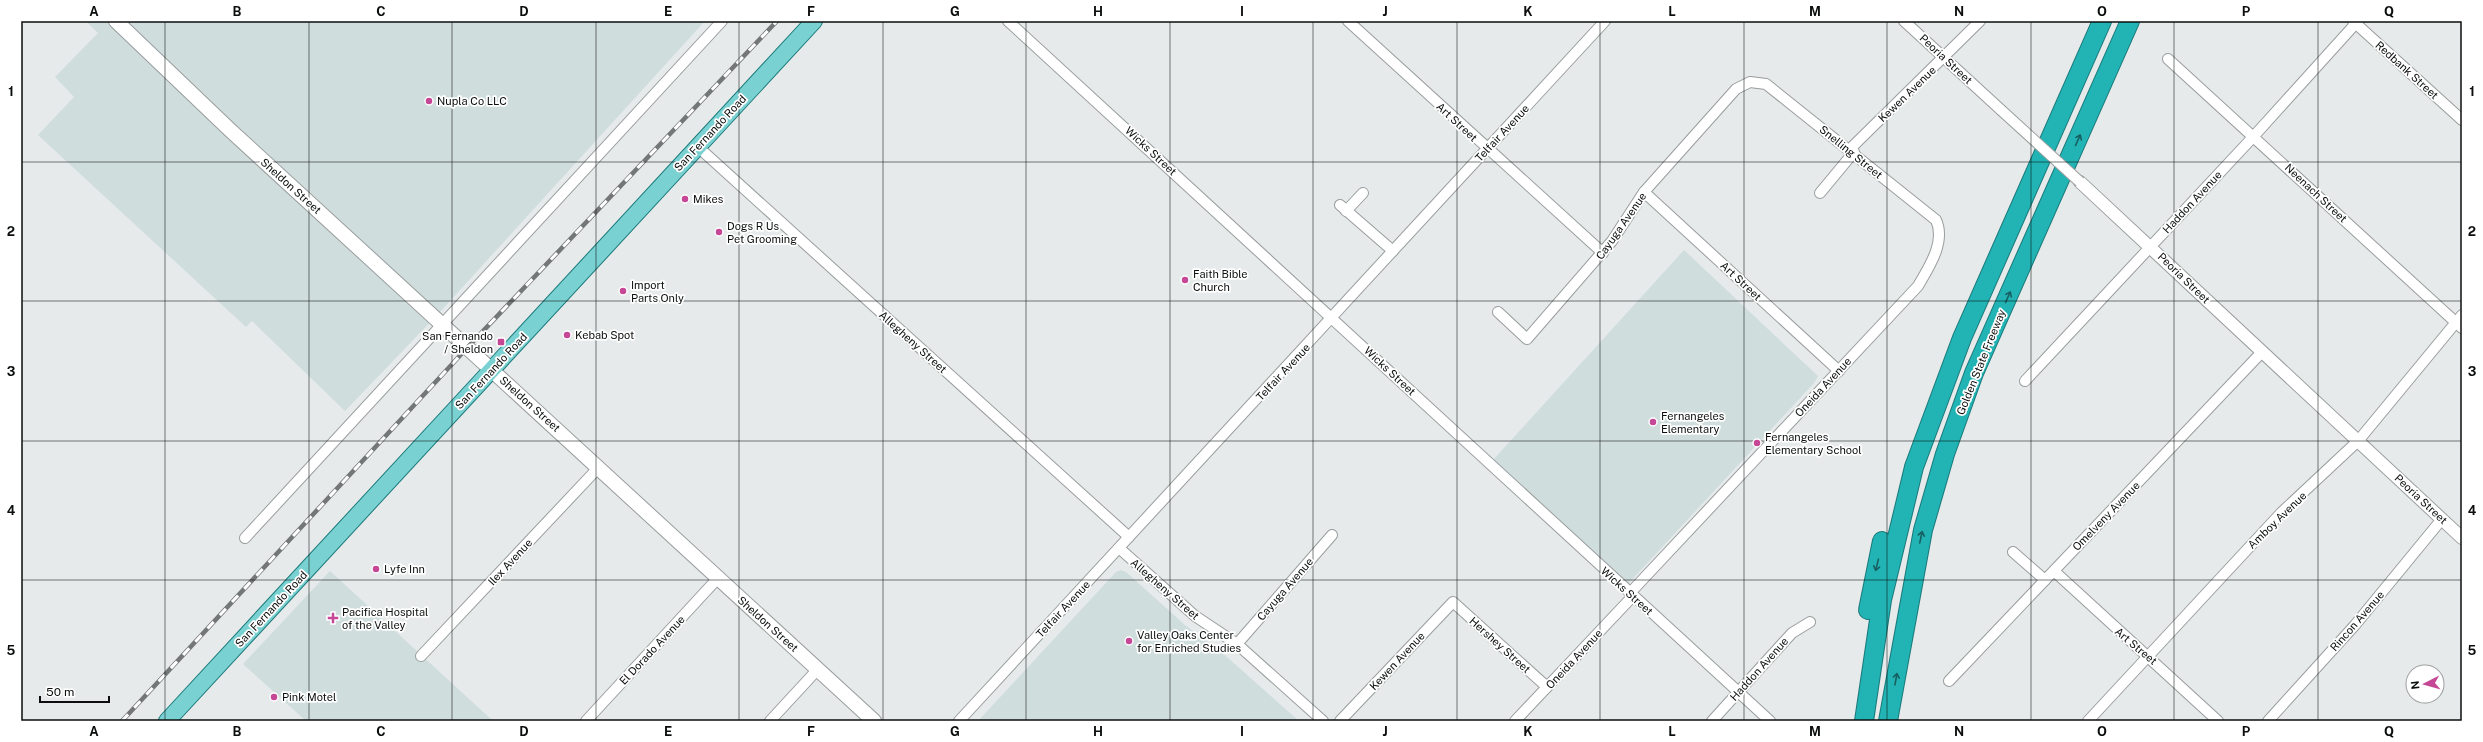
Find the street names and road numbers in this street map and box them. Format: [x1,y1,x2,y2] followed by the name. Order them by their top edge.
[1917,32,1975,86] street label: Peoria Street
[2373,39,2441,101] street label: Redbank Street
[1876,64,1938,124] street label: Kewen Avenue
[672,93,748,173] street label: San Fernando Road
[1434,100,1480,144] street label: Art Street
[1473,102,1531,164] street label: Telfair Avenue
[1817,123,1885,181] street label: Snelling Street
[1123,124,1179,178] street label: Wicks Street
[258,156,324,216] street label: Sheldon Street
[2283,161,2349,225] street label: Neenach Street
[2160,168,2224,236] street label: Haddon Avenue
[1593,190,1649,262] street label: Cayuga Avenue
[2156,250,2212,306] street label: Peoria Street
[1718,259,1764,303] street label: Art Street
[1954,307,2008,417] street label: Golden State Freeway
[877,309,949,375] street label: Allegheny Street
[453,331,529,411] street label: San Fernando Road
[1254,341,1312,403] street label: Telfair Avenue
[1362,344,1418,398] street label: Wicks Street
[1793,355,1853,419] street label: Oneida Avenue
[497,374,563,434] street label: Sheldon Street
[2392,472,2450,526] street label: Peoria Street
[2070,479,2142,553] street label: Omelveny Avenue
[2245,489,2309,551] street label: Amboy Avenue
[486,536,534,588] street label: Ilex Avenue
[1255,555,1315,623] street label: Cayuga Avenue
[1128,556,1202,622] street label: Allegheny Street
[1599,565,1655,617] street label: Wicks Street
[233,569,309,649] street label: San Fernando Road
[1034,578,1092,640] street label: Telfair Avenue
[2328,589,2386,653] street label: Rincon Avenue
[735,594,801,654] street label: Sheldon Street
[617,613,687,687] street label: El Dorado Avenue
[1467,615,1533,675] street label: Hershey Street
[2113,625,2159,667] street label: Art Street
[1544,627,1604,691] street label: Oneida Avenue
[1367,630,1427,692] street label: Kewen Avenue
[1728,635,1790,703] street label: Haddon Avenue

